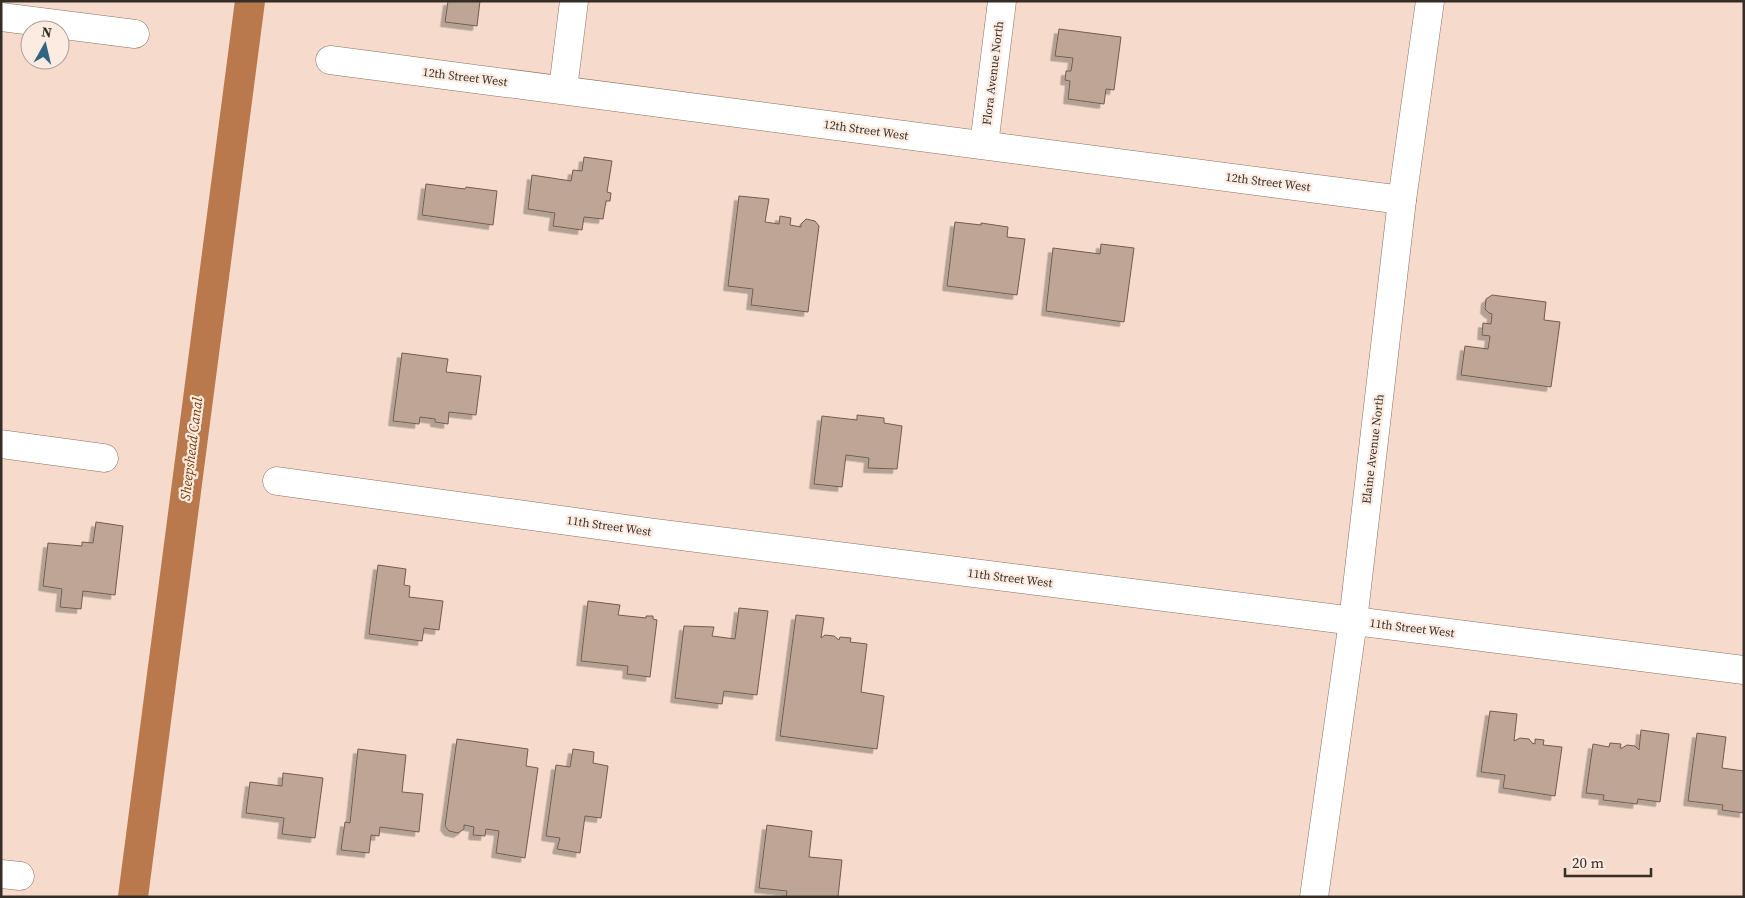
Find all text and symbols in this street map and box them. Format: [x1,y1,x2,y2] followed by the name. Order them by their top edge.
[20,20,70,70] north arrow
[979,20,1007,126] street label: Flora Avenue North
[40,22,53,43] text: N
[422,64,508,90] street label: 12th Street West
[823,116,909,144] street label: 12th Street West
[1225,169,1311,195] street label: 12th Street West
[1358,393,1388,505] street label: Elaine Avenue North
[175,396,207,502] water label: Sheepshead Canal
[566,512,652,540] street label: 11th Street West
[967,565,1053,591] street label: 11th Street West
[1369,615,1455,641] street label: 11th Street West
[1565,846,1651,878] scale bar
[1572,852,1604,873] text: 20 m

